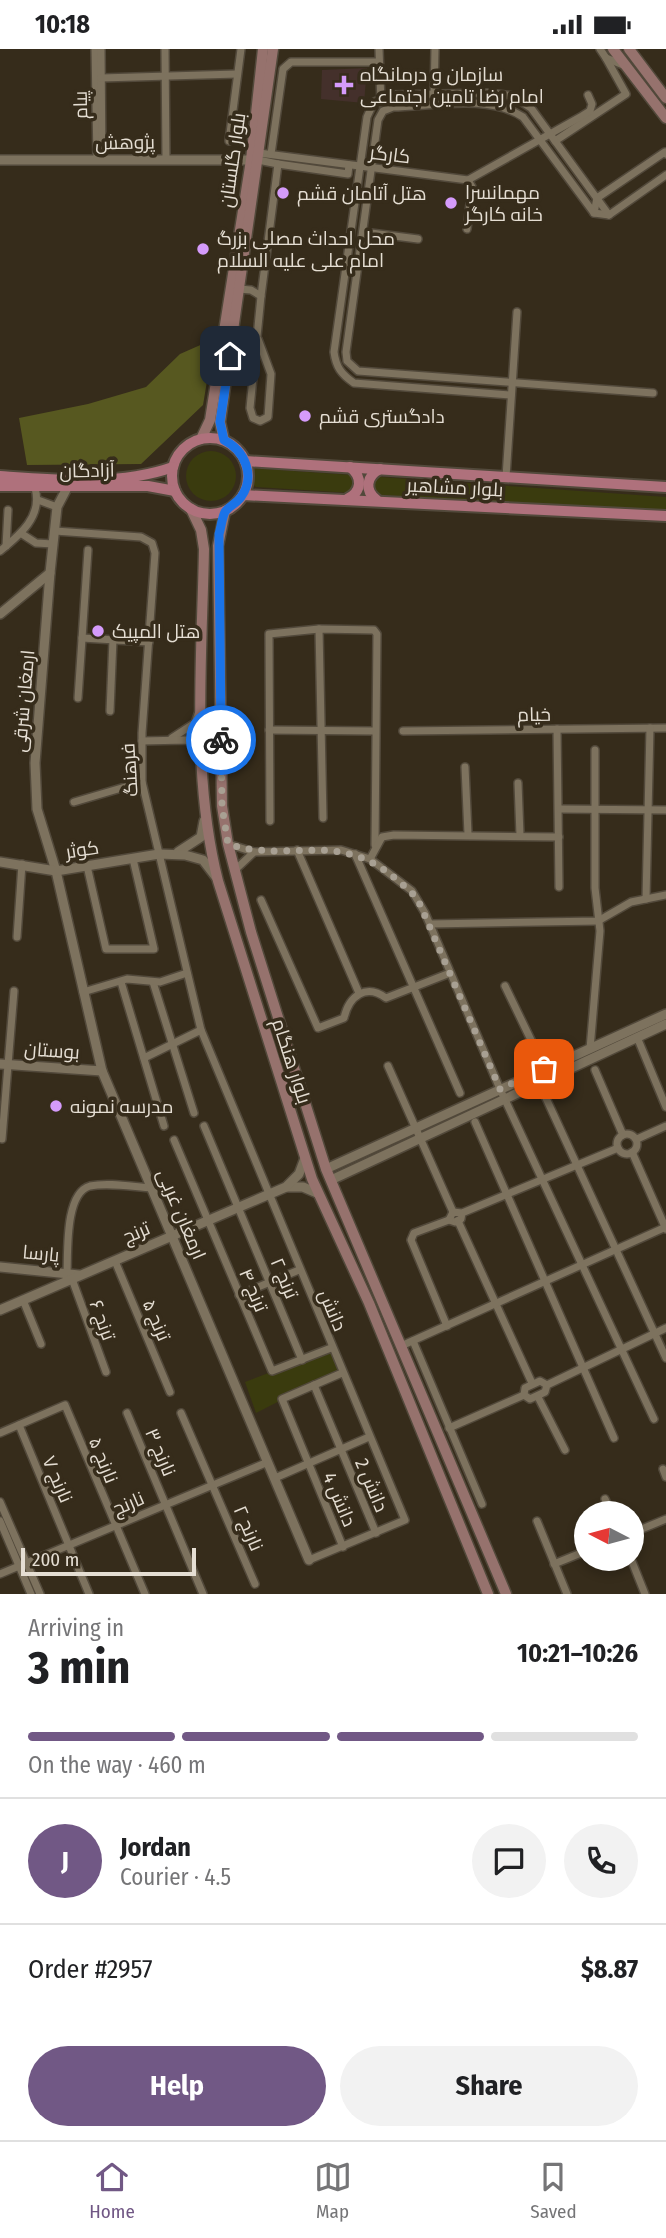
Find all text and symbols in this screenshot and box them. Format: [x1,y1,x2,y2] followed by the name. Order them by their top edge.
[35,9,90,40] text: 10:18
[360,63,544,110] place label: سازمان و درمانگاه امام رضا تامین اجتماعی
[334,75,354,95] marker: سازمان و درمانگاه امام رضا تامین اجتماعی
[69,91,94,119] street label: پیام
[214,111,251,209] street label: بلوار گلستان
[95,130,155,156] street label: پژوهش
[367,140,412,168] street label: کارگر
[464,181,543,226] place label: مهمانسرا خانه کارگر
[297,182,427,207] place label: هتل آتامان قشم
[275,185,291,201] marker: هتل آتامان قشم
[443,195,459,211] marker: مهمانسرا خانه کارگر
[217,227,395,274] place label: محل احداث مصلی بزرگ امام علی علیه السلام
[195,241,211,257] marker: محل احداث مصلی بزرگ امام علی علیه السلام
[200,326,260,386] pin
[211,337,249,375] icon: home
[319,405,445,430] place label: دادگستری قشم
[297,408,313,424] marker: دادگستری قشم
[59,459,115,482] street label: آزادگان
[405,473,504,502] street label: بلوار مشاهیر
[112,620,200,643] place label: هتل المپیک
[90,623,106,639] marker: هتل المپیک
[8,649,39,753] street label: ارمغان شرقی
[517,703,551,728] street label: خیام
[186,705,256,775] courier
[202,721,240,759] icon: bike
[116,742,143,797] street label: فرهنگ
[63,836,100,864] street label: کوثر
[265,1016,316,1107] street label: بلوار هنگام
[23,1037,81,1064] street label: بوستان
[514,1039,574,1099] pin
[525,1050,563,1088] icon: bag
[70,1095,173,1118] place label: مدرسه نمونه
[48,1098,64,1114] marker: مدرسه نمونه
[152,1166,211,1263] street label: ارمغان غربی
[119,1216,154,1250] street label: ترنج
[21,1240,60,1268] street label: پارسا
[264,1254,303,1303] street label: ترنج ۲
[232,1265,273,1316] street label: ترنج ۴
[314,1286,352,1335] street label: دانش
[136,1296,175,1345] street label: ترنج ۵
[83,1297,120,1344] street label: ترنج ۶
[138,1425,181,1480] street label: نارنج ۳
[82,1434,123,1487] street label: نارنج ۵
[36,1452,78,1507] street label: نارنج ۷
[350,1455,393,1515] street label: دانش 2
[318,1469,361,1530] street label: دانش 4
[109,1486,149,1522] street label: نارنج
[574,1501,644,1571] north arrow
[574,1501,644,1571] map controls
[227,1502,268,1555] street label: نارنج ۲
[21,1545,196,1577] scale bar
[32,1548,79,1571] text: 200 m
[28,1614,124,1642] text: Arriving in
[517,1638,638,1669] text: 10:21–10:26
[28,1640,130,1695] text: 3 min
[28,1751,206,1779] text: On the way · 460 m
[472,1824,546,1898] button: chat
[564,1824,638,1898] button: phone
[120,1832,191,1863] text: Jordan
[61,1846,69,1877] text: J
[120,1863,231,1891] text: Courier · 4.5
[28,1954,153,1985] text: Order #2957
[581,1954,638,1985] text: $8.87
[28,2046,326,2126] button: Help
[340,2046,638,2126] button: Share
[89,2158,135,2223] tab: Home
[314,2158,352,2223] tab: Map
[530,2158,577,2223] tab: Saved

